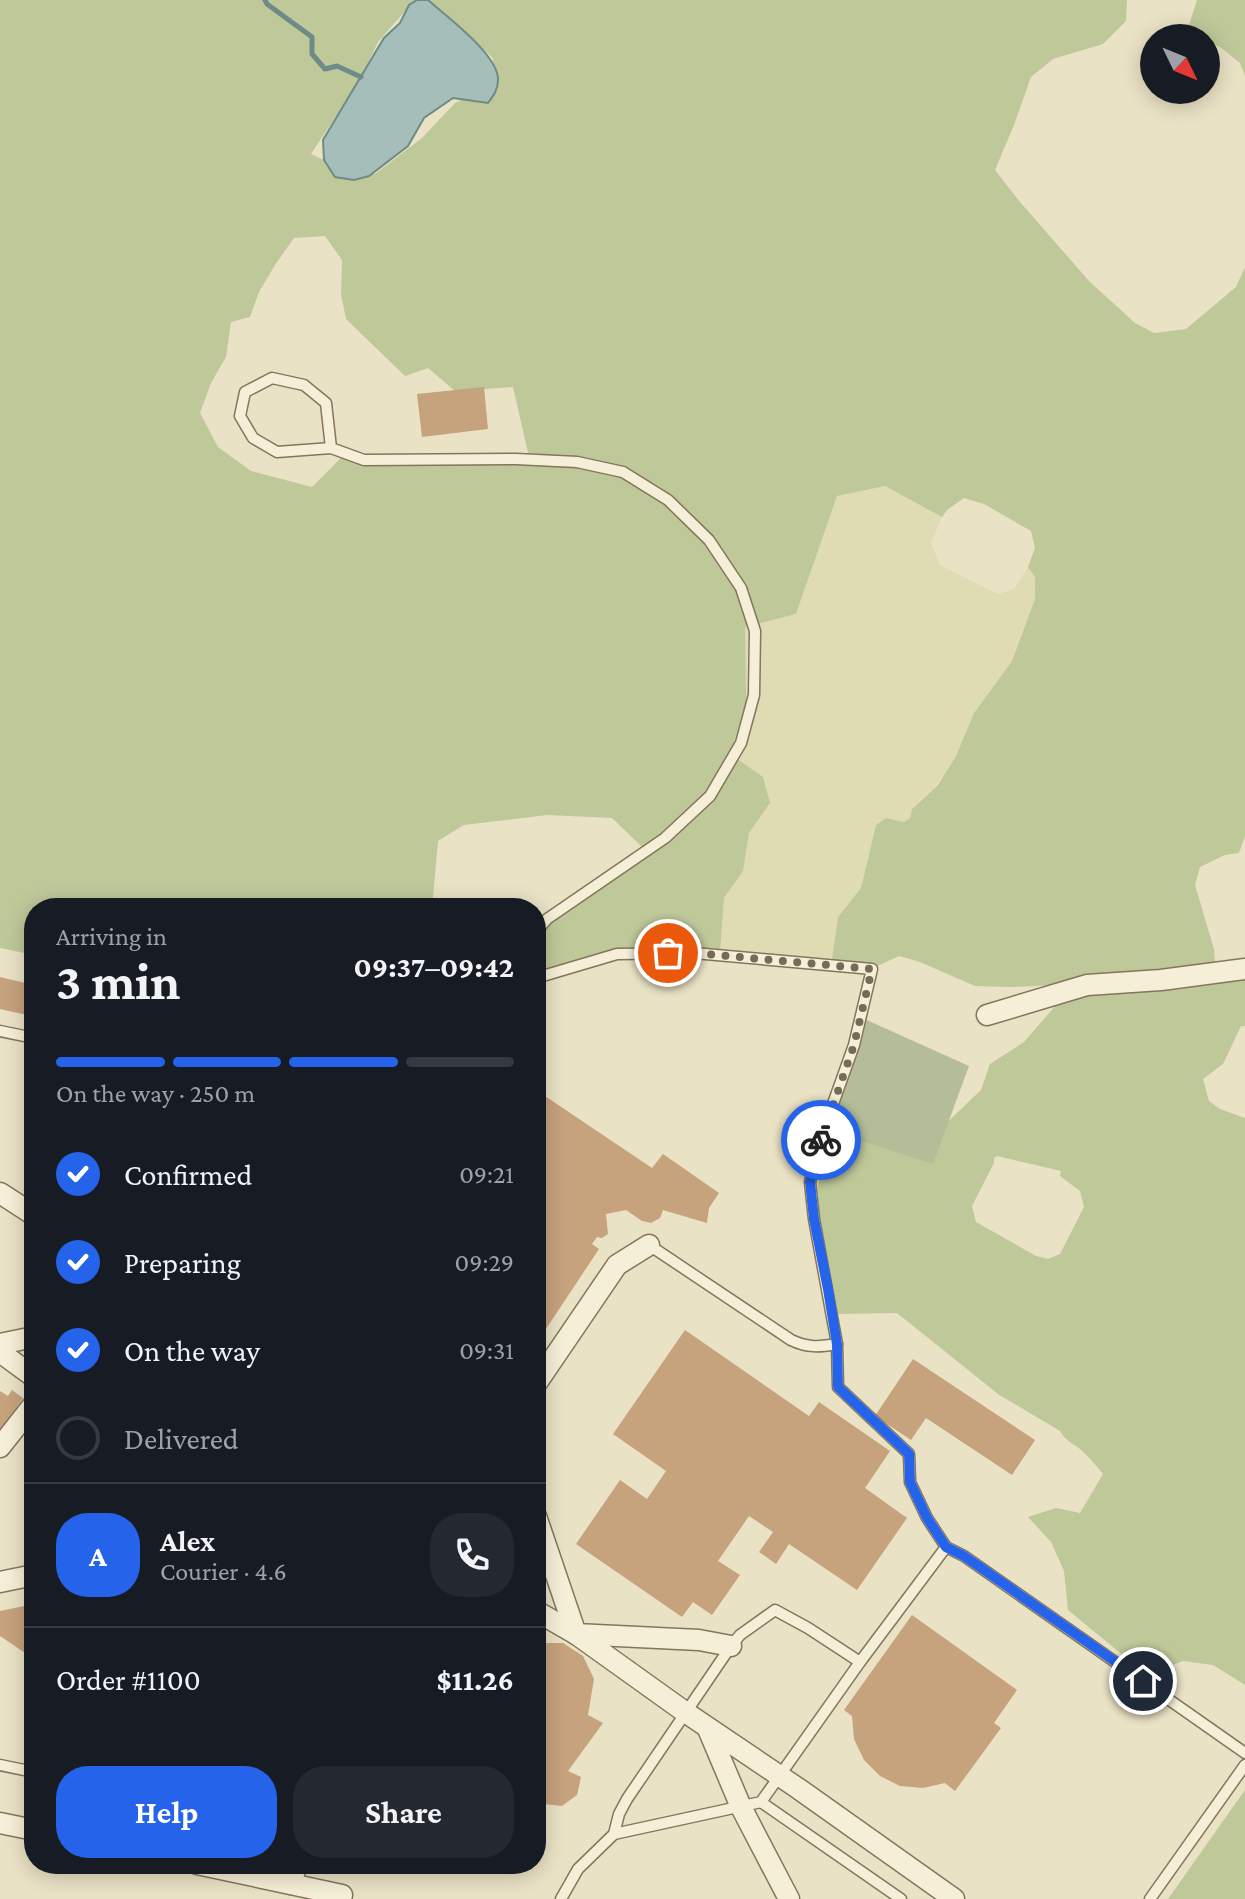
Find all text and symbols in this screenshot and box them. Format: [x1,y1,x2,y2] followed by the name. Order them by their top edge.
[1140,24,1220,104] north arrow
[1140,24,1220,104] map controls
[634,919,702,987] pin
[56,922,167,951] text: Arriving in
[646,931,690,975] icon: bag
[354,950,514,983] text: 09:37–09:42
[56,952,180,1010] text: 3 min
[56,1079,255,1108] text: On the way · 250 m
[781,1100,861,1180] courier
[799,1118,843,1162] icon: bike
[56,1152,100,1196] icon: check
[124,1158,252,1191] text: Confirmed
[459,1160,514,1189] text: 09:21
[56,1240,100,1284] icon: check
[124,1246,241,1279] text: Preparing
[455,1248,514,1277] text: 09:29
[56,1328,100,1372] icon: check
[124,1334,260,1367] text: On the way
[459,1336,514,1365] text: 09:31
[124,1422,239,1455] text: Delivered
[430,1513,514,1597] button: phone
[160,1524,215,1557] text: Alex
[89,1539,107,1572] text: A
[160,1557,287,1586] text: Courier · 4.6
[1109,1647,1177,1715] pin
[1121,1659,1165,1703] icon: home
[56,1663,201,1696] text: Order #1100
[437,1663,514,1696] text: $11.26
[56,1766,277,1858] button: Help
[293,1766,514,1858] button: Share

